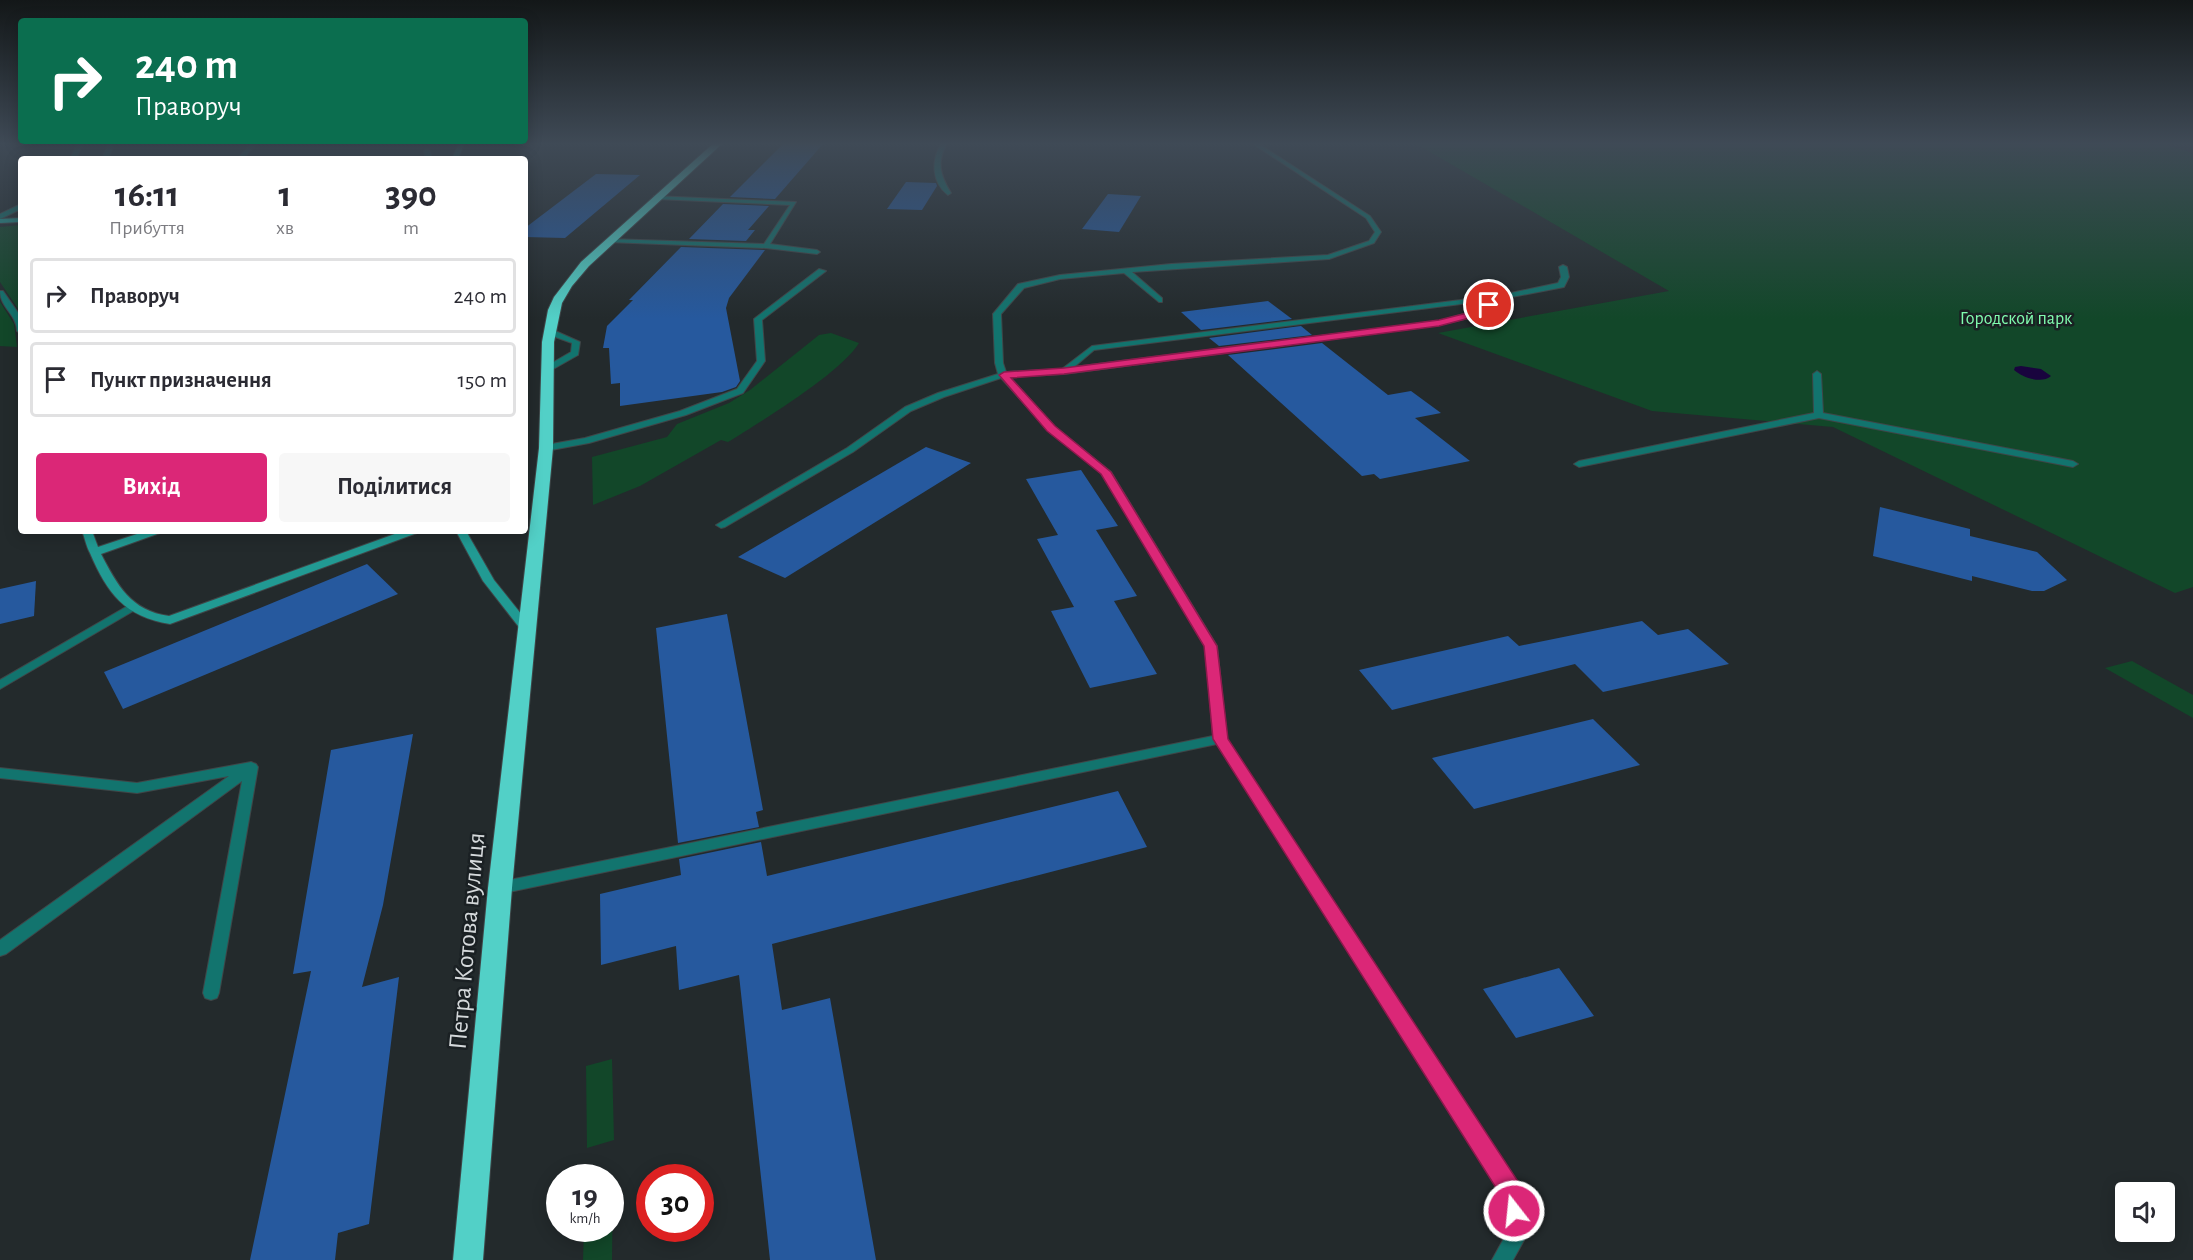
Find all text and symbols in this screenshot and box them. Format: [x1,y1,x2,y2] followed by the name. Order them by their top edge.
[36,42,114,120] icon: right
[135,44,238,86] text: 240 m
[135,93,242,120] text: Праворуч
[115,177,179,213] text: 16:11
[279,177,292,213] text: 1
[385,177,437,213] text: 390
[109,218,185,238] text: Прибуття
[276,218,294,238] text: хв
[403,218,419,238] text: m
[39,279,72,312] icon: right
[1463,279,1514,330] pin
[90,285,180,307] text: Праворуч
[454,285,507,307] text: 240 m
[1472,288,1505,321] icon: arrive
[1960,310,2073,328] park label: Городской парк
[39,363,72,396] icon: arrive
[90,369,272,391] text: Пункт призначення
[457,369,507,391] text: 150 m
[36,453,267,522] button: Вихід
[279,453,510,522] button: Поділитися
[445,831,489,1051] street label: Петра Котова вулиця
[636,1164,714,1242] speed limit sign: 30
[1482,1179,1546,1243] position arrow
[572,1181,598,1211] text: 19
[2115,1182,2175,1242] map controls
[2115,1182,2175,1242] button: sound
[570,1211,600,1226] text: km/h

